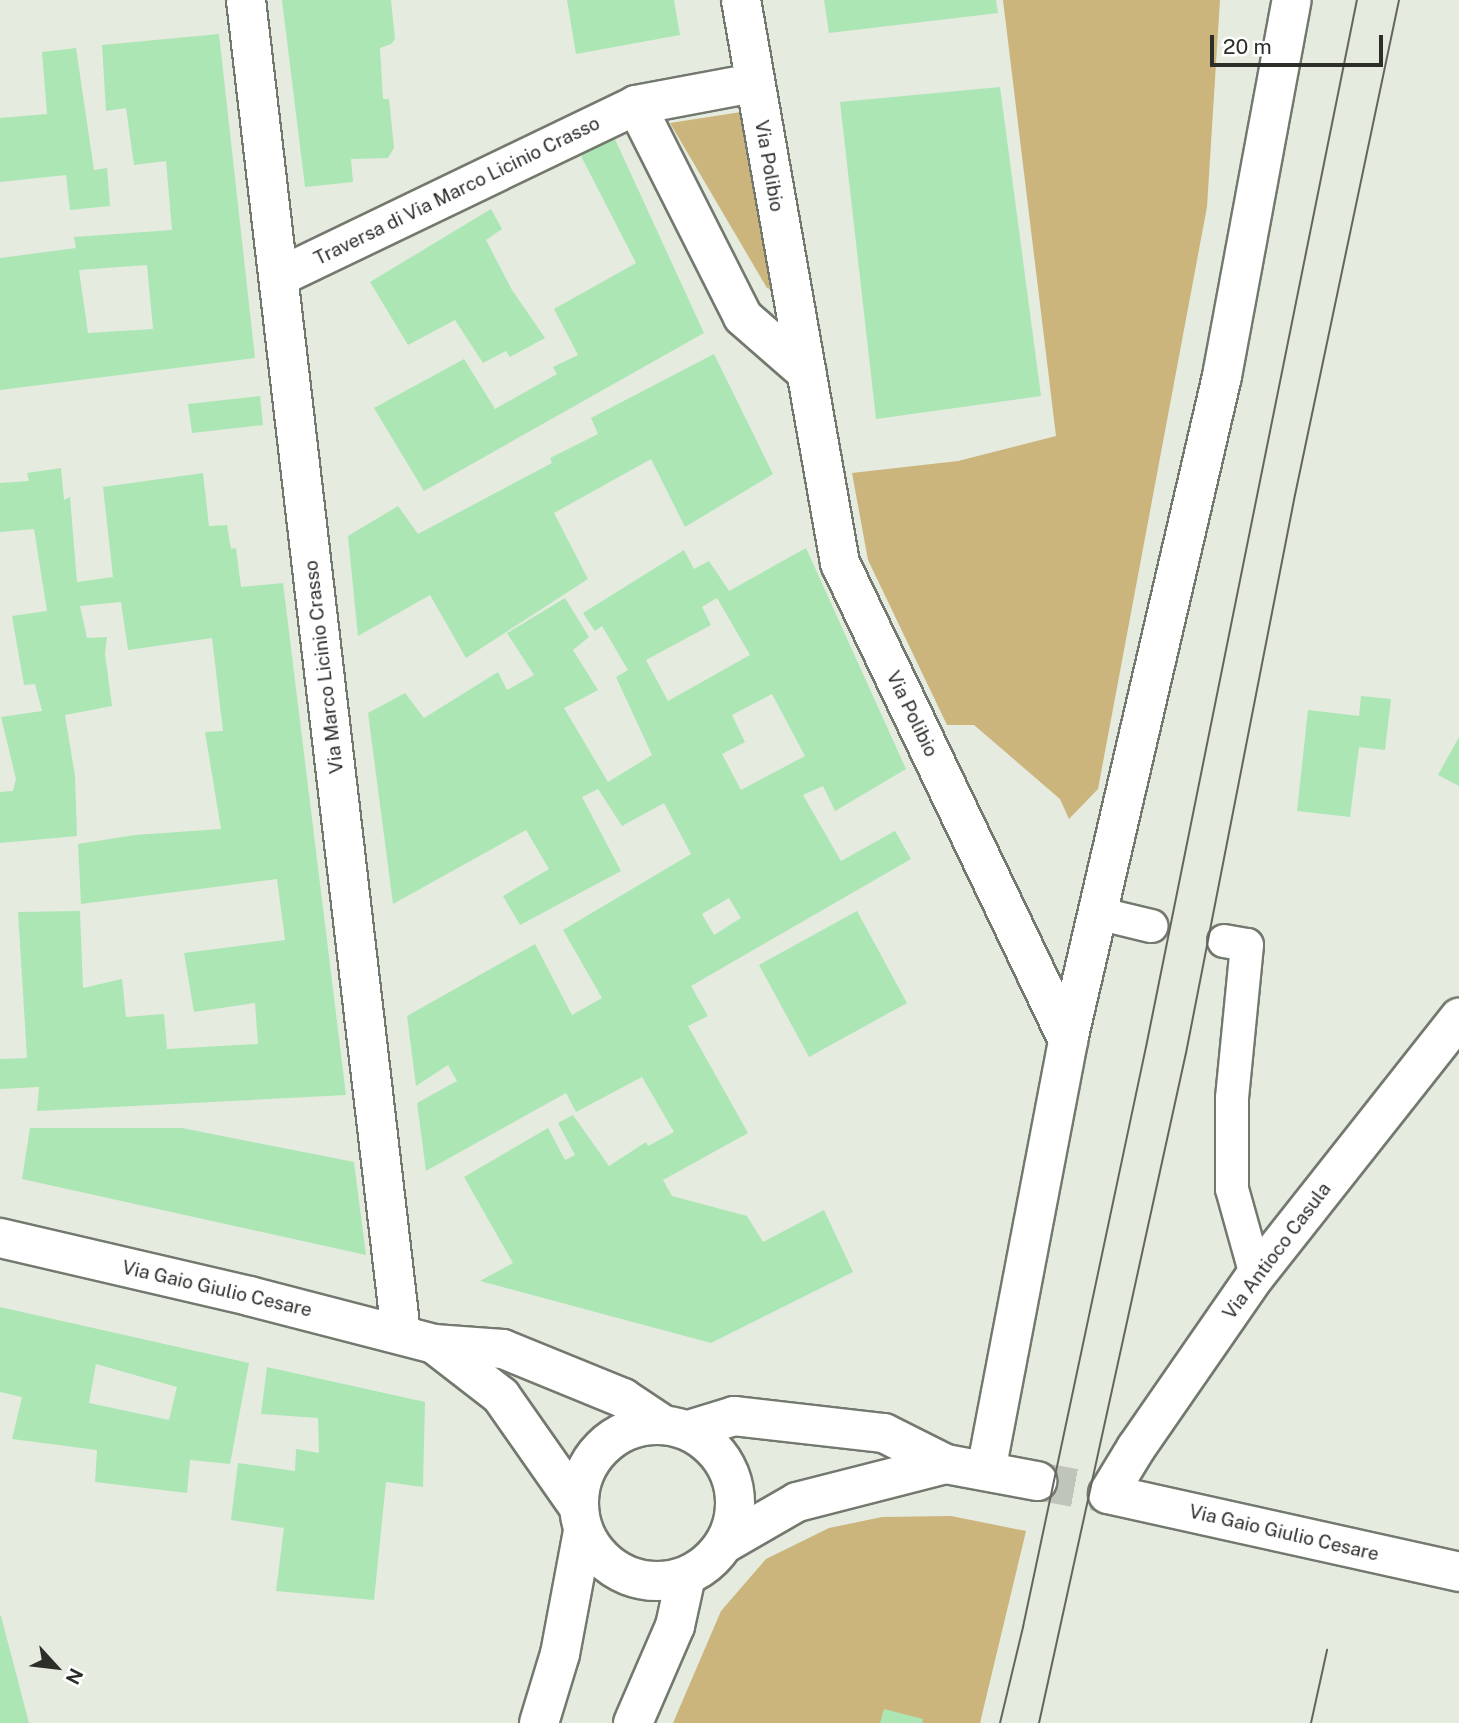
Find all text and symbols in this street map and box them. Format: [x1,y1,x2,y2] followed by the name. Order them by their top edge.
[1214,21,1387,65] scale bar
[1223,34,1272,59] text: 20 m
[310,111,604,271] street label: Traversa di Via Marco Licinio Crasso
[750,118,788,214] street label: Via Polibio
[300,559,348,775] street label: Via Marco Licinio Crasso
[881,667,943,761] street label: Via Polibio
[1218,1178,1336,1324] street label: Via Antioco Casula
[120,1256,314,1322] street label: Via Gaio Giulio Cesare
[1187,1500,1381,1566] street label: Via Gaio Giulio Cesare
[21,1632,91,1702] north arrow
[62,1665,88,1688] text: N

